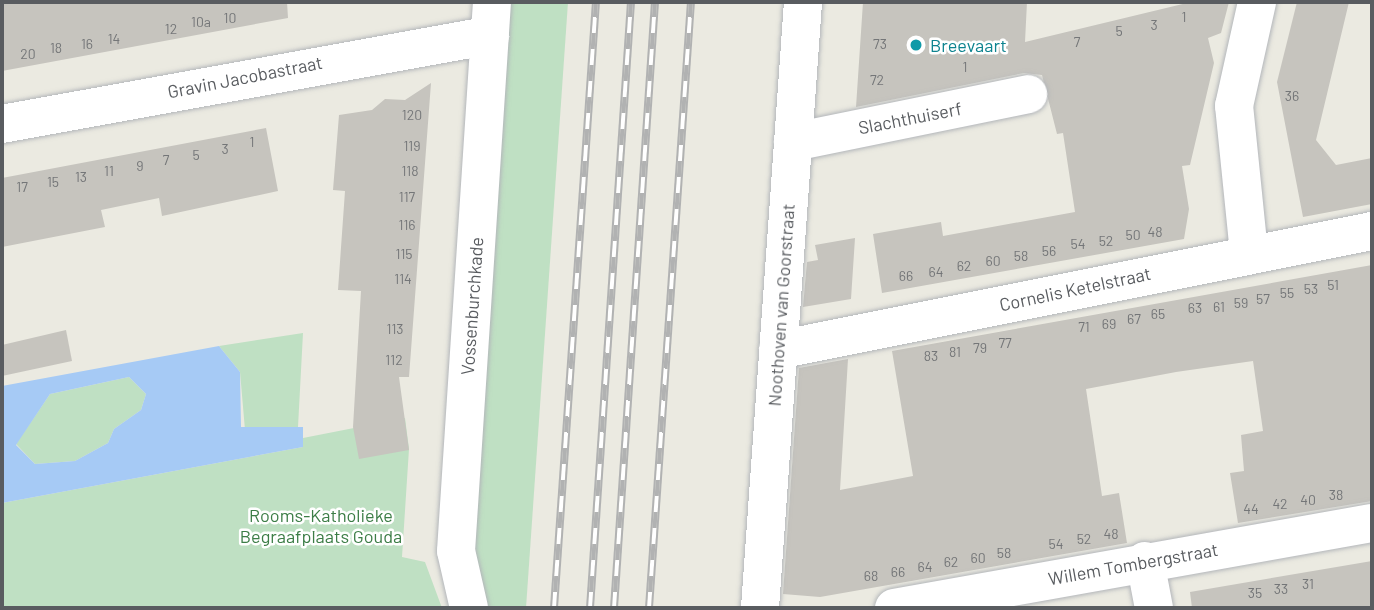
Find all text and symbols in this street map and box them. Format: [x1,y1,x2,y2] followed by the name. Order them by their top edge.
[1182,9,1186,25] house number: 1
[224,10,236,26] house number: 10
[191,14,211,30] house number: 10a
[1150,17,1158,33] house number: 3
[165,21,177,37] house number: 12
[1115,23,1123,39] house number: 5
[108,31,120,47] house number: 14
[930,34,1007,56] place label: Breevaart
[1074,34,1080,50] house number: 7
[81,36,93,52] house number: 16
[873,36,887,52] house number: 73
[908,37,924,53] marker: Breevaart
[50,40,62,56] house number: 18
[20,46,36,62] house number: 20
[166,51,324,103] street label: Gravin Jacobastraat
[963,59,967,75] house number: 1
[870,72,884,88] house number: 72
[1285,88,1299,104] house number: 36
[856,97,964,139] street label: Slachthuiserf
[402,107,422,123] house number: 120
[250,134,254,150] house number: 1
[403,138,421,154] house number: 119
[221,141,229,157] house number: 3
[192,147,200,163] house number: 5
[163,152,169,168] house number: 7
[136,158,144,174] house number: 9
[104,163,114,179] house number: 11
[401,163,419,179] house number: 118
[75,169,87,185] house number: 13
[47,174,59,190] house number: 15
[16,179,28,195] house number: 17
[399,189,415,205] house number: 117
[763,203,799,407] street label: Noothoven van Goorstraat
[398,217,416,233] house number: 116
[1147,224,1163,240] house number: 48
[1125,227,1141,243] house number: 50
[1099,233,1113,249] house number: 52
[456,236,488,376] street label: Vossenburchkade
[1071,236,1085,252] house number: 54
[1042,243,1056,259] house number: 56
[395,246,413,262] house number: 115
[1014,248,1028,264] house number: 58
[985,253,1001,269] house number: 60
[957,258,971,274] house number: 62
[997,262,1153,316] street label: Cornelis Ketelstraat
[929,264,943,280] house number: 64
[899,268,913,284] house number: 66
[394,271,412,287] house number: 114
[1327,277,1339,293] house number: 51
[1304,281,1318,297] house number: 53
[1280,285,1294,301] house number: 55
[1256,291,1270,307] house number: 57
[1234,295,1248,311] house number: 59
[1213,299,1225,315] house number: 61
[1188,300,1202,316] house number: 63
[1151,306,1165,322] house number: 65
[1127,311,1141,327] house number: 67
[1102,316,1116,332] house number: 69
[1078,319,1090,335] house number: 71
[386,321,404,337] house number: 113
[998,335,1012,351] house number: 77
[973,340,987,356] house number: 79
[949,344,961,360] house number: 81
[924,348,938,364] house number: 83
[385,352,403,368] house number: 112
[1329,487,1343,503] house number: 38
[1300,492,1316,508] house number: 40
[1272,496,1288,512] house number: 42
[1243,501,1259,517] house number: 44
[240,505,402,548] park label: Rooms-Katholieke Begraafplaats Gouda
[1103,526,1119,542] house number: 48
[1077,531,1091,547] house number: 52
[1049,536,1063,552] house number: 54
[1046,538,1220,590] street label: Willem Tombergstraat
[997,545,1011,561] house number: 58
[970,550,986,566] house number: 60
[944,554,958,570] house number: 62
[918,559,932,575] house number: 64
[891,564,905,580] house number: 66
[864,568,878,584] house number: 68
[1302,576,1314,592] house number: 31
[1274,581,1288,597] house number: 33
[1248,585,1262,601] house number: 35

